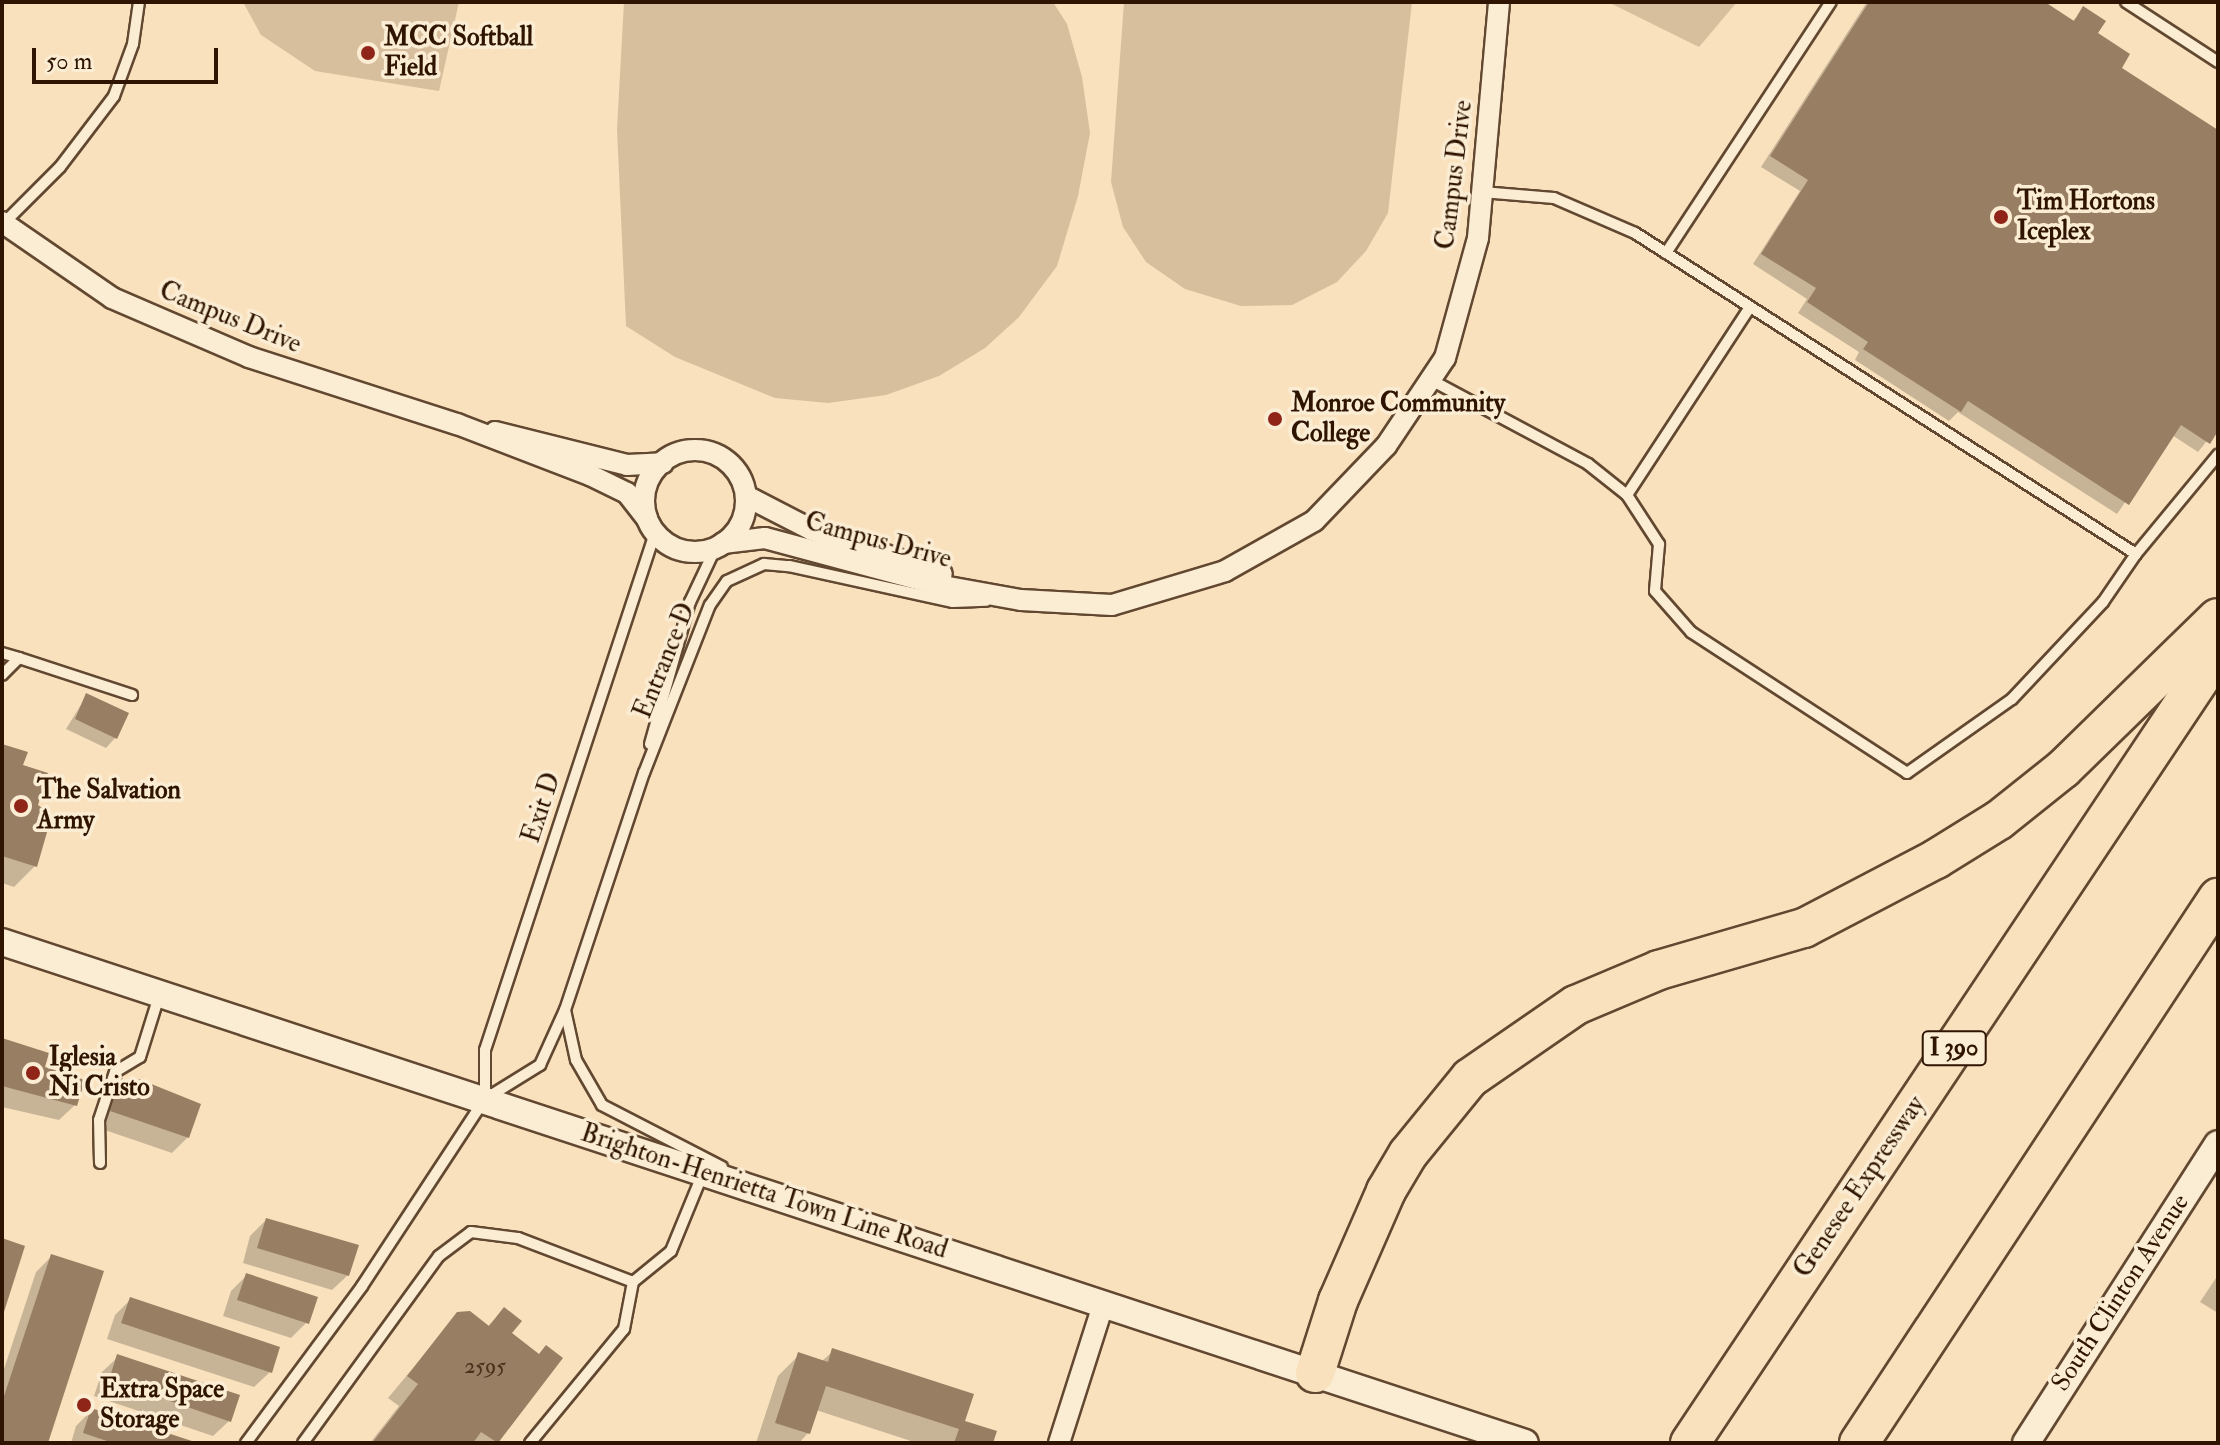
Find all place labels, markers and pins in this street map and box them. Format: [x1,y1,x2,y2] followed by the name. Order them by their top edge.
[384,22,533,84] place label: MCC Softball Field
[359,44,377,62] marker: MCC Softball Field
[2017,186,2155,248] place label: Tim Hortons Iceplex
[1992,208,2010,226] marker: Tim Hortons Iceplex
[1291,388,1505,450] place label: Monroe Community College
[1266,410,1284,428] marker: Monroe Community College
[37,775,181,836] place label: The Salvation Army
[12,797,30,815] marker: The Salvation Army
[49,1042,150,1104] place label: Iglesia Ni Cristo
[24,1064,42,1082] marker: Iglesia Ni Cristo
[100,1374,224,1436] place label: Extra Space Storage
[75,1396,93,1414] marker: Extra Space Storage

